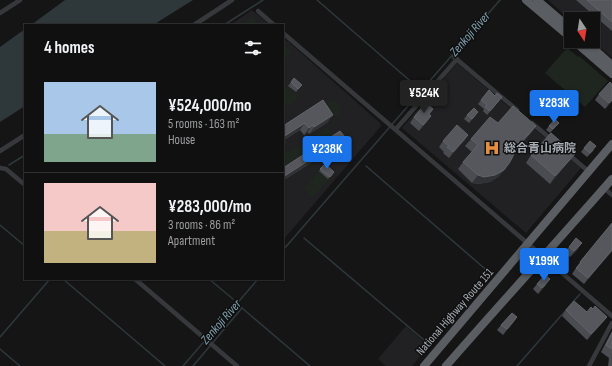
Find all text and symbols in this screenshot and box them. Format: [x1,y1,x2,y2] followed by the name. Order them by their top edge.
[446,7,495,60] water label: Zenkoji River
[564,12,600,48] north arrow
[564,12,600,48] map controls
[242,37,264,59] icon: filters
[44,38,95,58] text: 4 homes
[396,80,452,114] pin: ¥524K
[409,85,439,101] text: ¥524K
[526,90,582,124] pin: ¥283K
[539,95,569,111] text: ¥283K
[168,96,251,116] text: ¥524,000/mo
[76,98,124,146] icon: home
[168,116,239,132] text: 5 rooms · 163 m²
[168,132,195,148] text: House
[299,136,355,170] pin: ¥238K
[483,139,501,157] hospital icon: 総合青山病院
[312,141,342,157] text: ¥238K
[504,141,576,156] place label: 総合青山病院
[168,197,252,217] text: ¥283,000/mo
[76,199,124,247] icon: home
[168,217,235,233] text: 3 rooms · 86 m²
[168,233,215,249] text: Apartment
[516,248,572,282] pin: ¥199K
[529,253,559,269] text: ¥199K
[413,265,497,359] street label: National Highway Route 151
[197,295,246,348] water label: Zenkoji River

